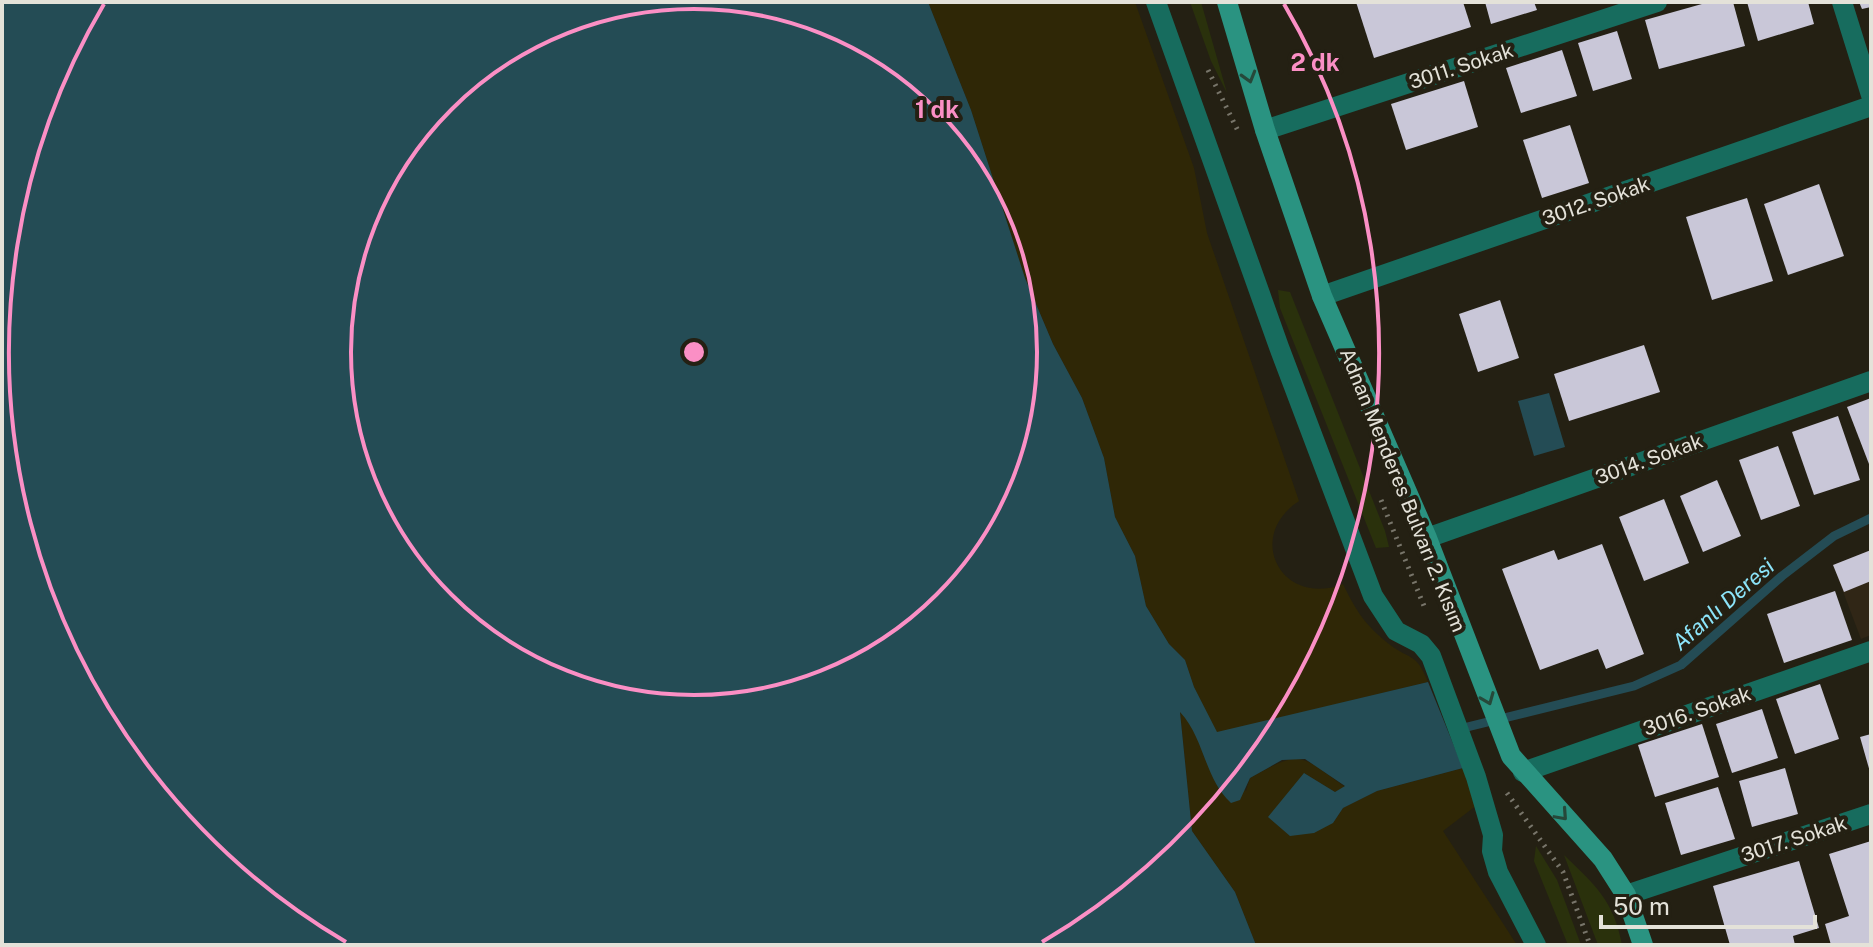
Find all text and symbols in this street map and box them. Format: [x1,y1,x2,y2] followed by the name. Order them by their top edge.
[1406,38,1516,94] street label: 3011. Sokak
[1290,48,1340,76] text: 2 dk
[1240,69,1256,83] one-way arrow
[915,95,959,123] text: 1 dk
[1539,171,1653,231] street label: 3012. Sokak
[680,338,708,366] centre of rings
[1335,345,1471,635] street label: Adnan Menderes Bulvarı 2. Kısım
[1592,428,1706,490] street label: 3014. Sokak
[1667,552,1780,655] water label: Afanlı Deresi
[1640,681,1754,741] street label: 3016. Sokak
[1478,691,1495,705] one-way arrow
[1553,806,1567,821] one-way arrow
[1738,811,1850,867] street label: 3017. Sokak
[1601,879,1815,929] scale bar
[1613,892,1670,920] text: 50 m

